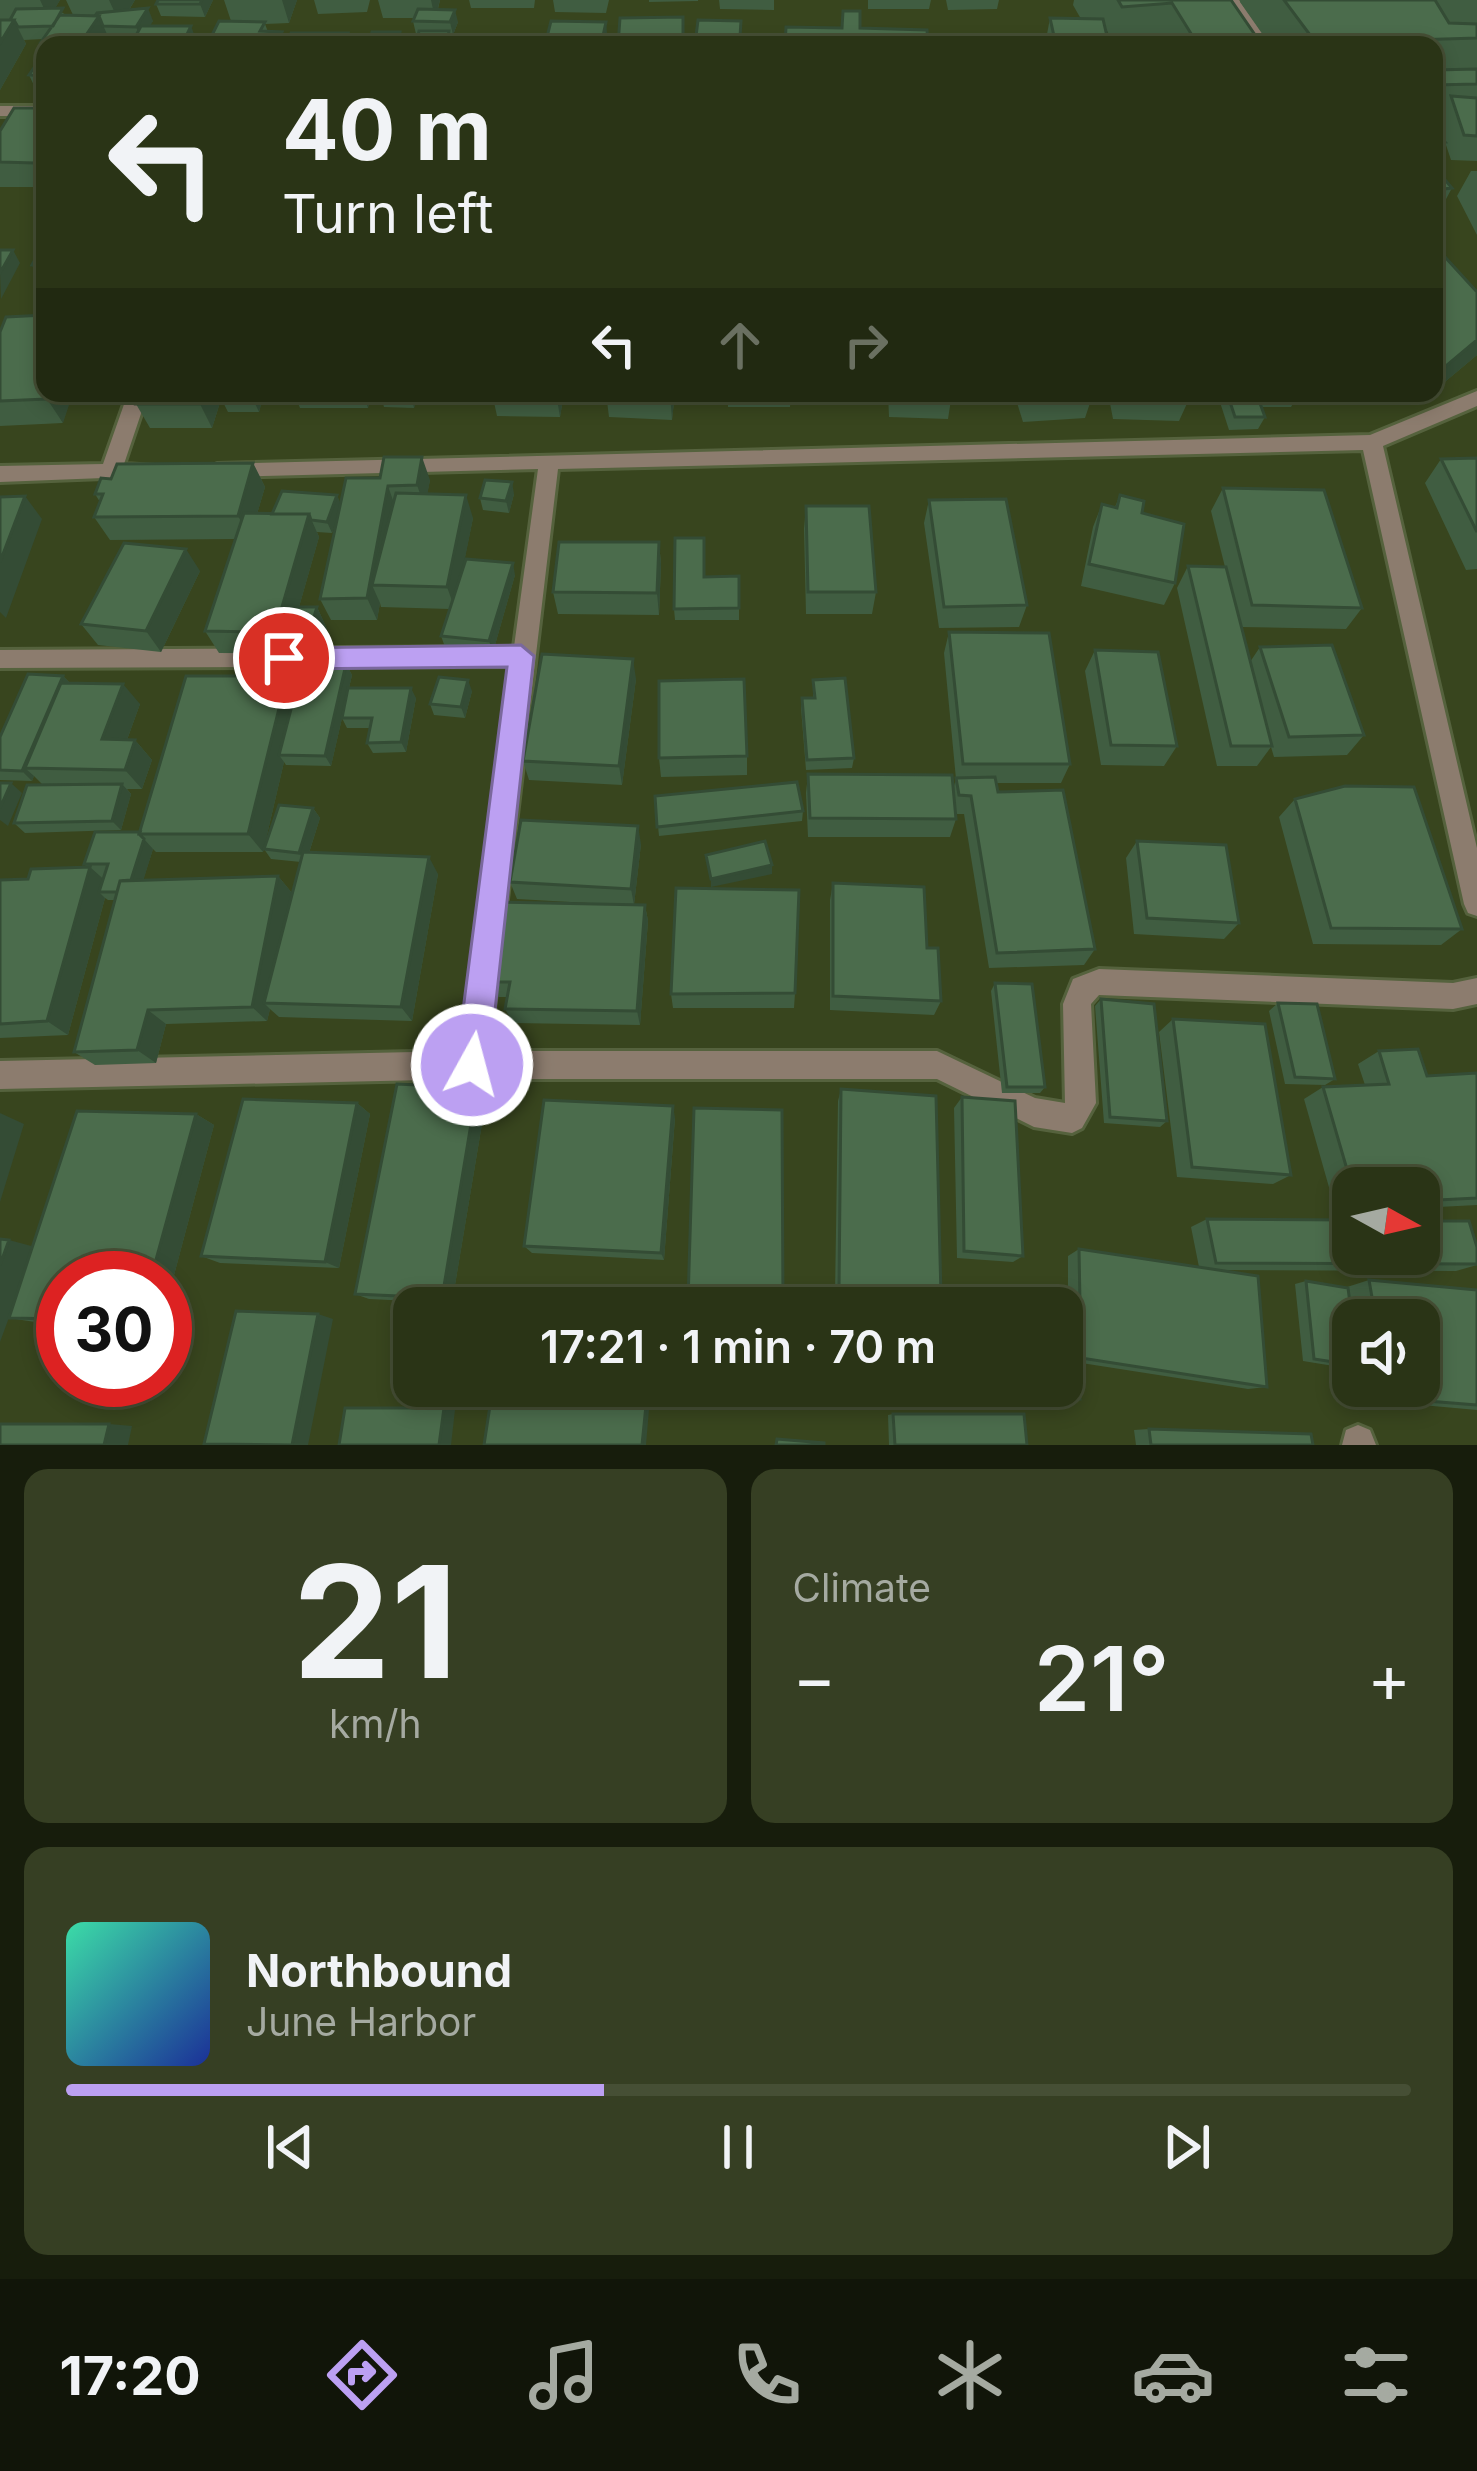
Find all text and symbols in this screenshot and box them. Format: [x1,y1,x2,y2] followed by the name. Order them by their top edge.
[282,79,492,180] text: 40 m
[84,84,240,240] icon: left
[282,181,493,246] text: Turn left
[581,312,647,378] icon: left
[707,312,773,378] icon: ahead
[833,312,899,378] icon: right
[233,607,335,709] pin
[251,625,317,691] icon: arrive
[409,1002,535,1128] position arrow
[1332,1167,1440,1275] north arrow
[1332,1167,1440,1407] map controls
[36,1251,192,1407] speed limit sign: 30
[1332,1299,1440,1407] button: sound
[540,1319,936,1374] text: 17:21 · 1 min · 70 m
[292,1527,458,1716] text: 21
[793,1564,931,1611] text: Climate
[1034,1624,1169,1733] text: 21°
[793,1638,836,1718] text: −
[1367,1638,1411,1718] text: +
[329,1700,422,1747] text: km/h
[246,1943,512,1998] text: Northbound
[246,1998,476,2045] text: June Harbor
[257,2114,323,2180] icon: previous
[705,2114,771,2180] icon: pause
[1154,2114,1220,2180] icon: next
[320,2333,404,2417] icon: directions
[522,2333,606,2417] icon: music
[725,2333,809,2417] icon: phone
[928,2333,1012,2417] icon: climate
[1131,2333,1215,2417] icon: car
[1334,2333,1418,2417] icon: filters
[59,2343,201,2408] text: 17:20

